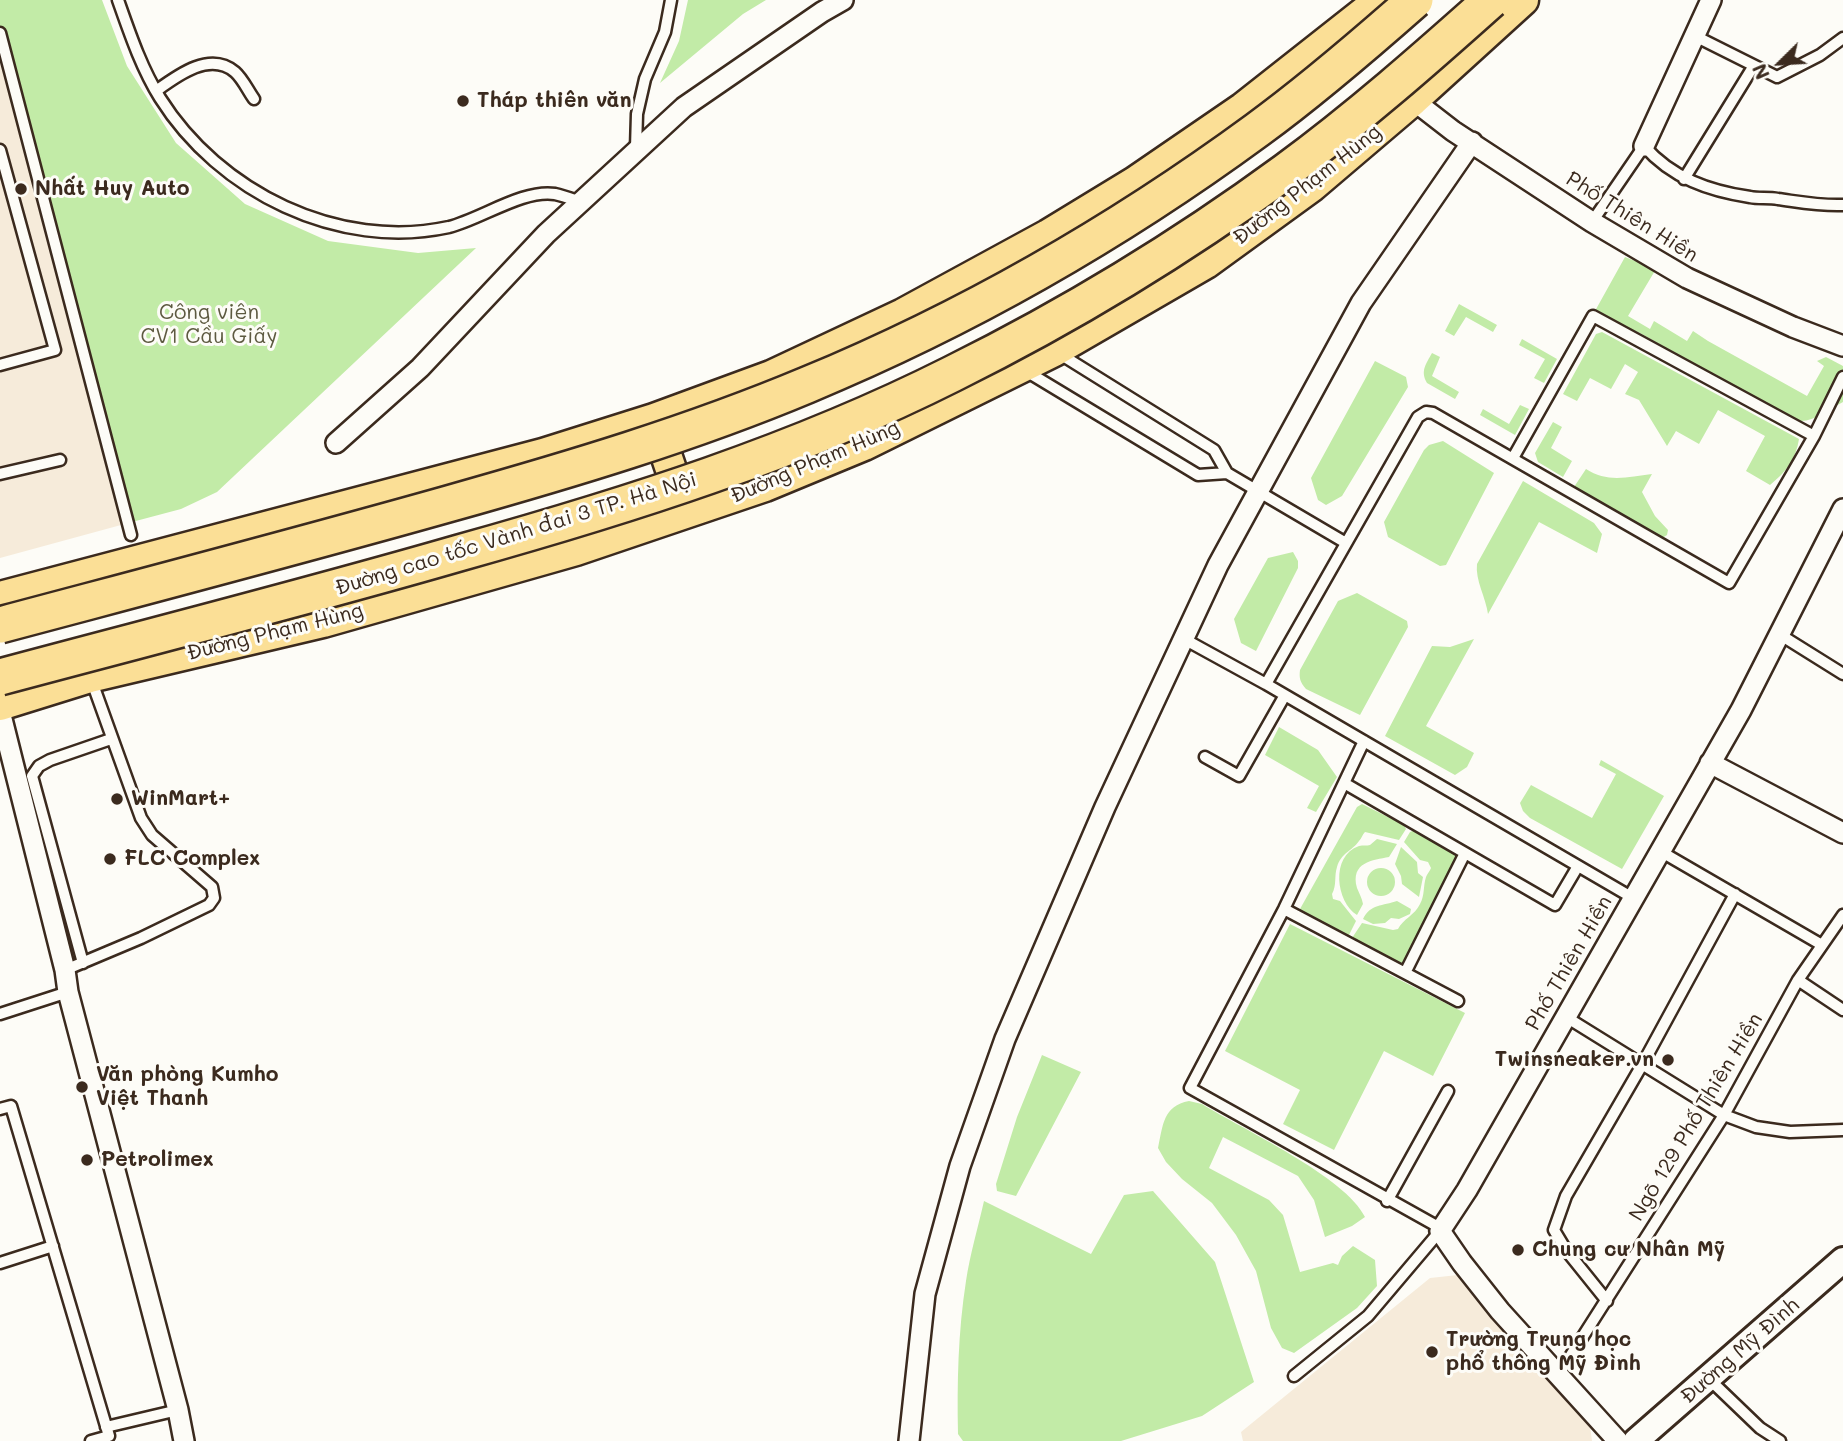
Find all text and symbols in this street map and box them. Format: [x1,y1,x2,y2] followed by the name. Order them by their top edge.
[1745,28,1815,98] north arrow
[1746,60,1775,83] text: N
[477,88,632,114] place label: Tháp thiên văn
[455,93,471,109] marker: Tháp thiên văn
[1228,119,1386,251] street label: Đường Phạm Hùng
[1561,166,1703,268] street label: Phố Thiên Hiền
[35,176,190,202] place label: Nhất Huy Auto
[13,181,29,197] marker: Nhất Huy Auto
[141,300,277,350] park label: Công viên CV1 Cầu Giấy
[727,415,903,509] street label: Đường Phạm Hùng
[332,467,700,601] street label: Đường cao tốc Vành đai 3 TP. Hà Nội
[184,598,366,666] street label: Đường Phạm Hùng
[131,786,230,812] place label: WinMart+
[109,791,125,807] marker: WinMart+
[124,846,260,872] place label: FLC Complex
[102,851,118,867] marker: FLC Complex
[1520,891,1618,1035] street label: Phố Thiên Hiền
[1624,1008,1768,1226] street label: Ngõ 129 Phố Thiên Hiền
[1495,1047,1654,1073] place label: Twinsneaker.vn
[1660,1052,1676,1068] marker: Twinsneaker.vn
[96,1062,279,1112] place label: Văn phòng Kumho Việt Thanh
[74,1079,90,1095] marker: Văn phòng Kumho Việt Thanh
[101,1147,214,1173] place label: Petrolimex
[79,1152,95,1168] marker: Petrolimex
[1532,1237,1725,1263] place label: Chung cư Nhân Mỹ
[1510,1242,1526,1258] marker: Chung cư Nhân Mỹ
[1675,1293,1805,1409] street label: Đường Mỹ Đình
[1446,1327,1641,1377] place label: Trường Trung học phổ thông Mỹ Đình
[1424,1344,1440,1360] marker: Trường Trung học phổ thông Mỹ Đình

